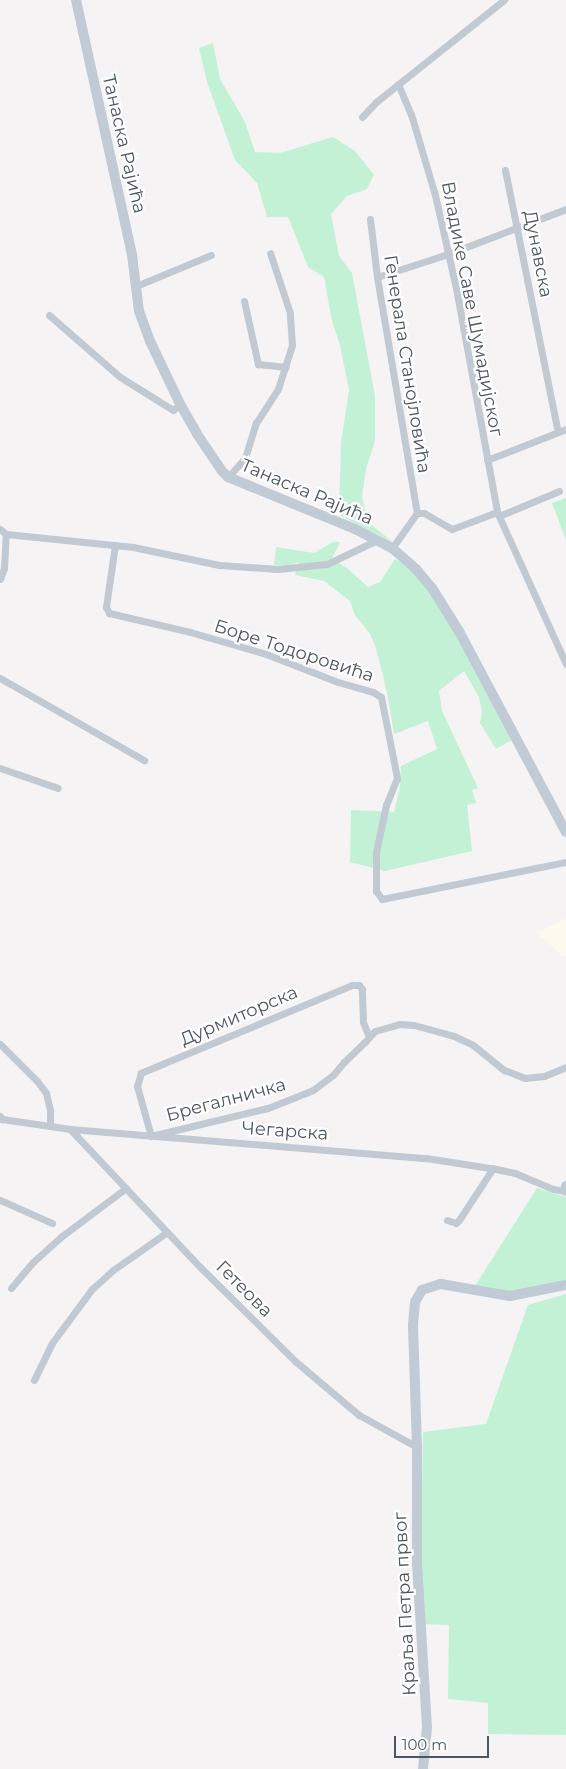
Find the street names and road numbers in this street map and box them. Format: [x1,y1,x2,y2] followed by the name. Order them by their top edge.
[98,73,150,215] street label: Танаска Рајића
[437,180,507,438] street label: Владике Саве Шумадијског
[519,209,557,299] street label: Дунавска
[379,253,435,475] street label: Генерала Станојловића
[238,454,376,530] street label: Танаска Рајића
[211,615,377,687] street label: Боре Тодоровића
[177,982,301,1050] street label: Дурмиторска
[164,1074,288,1126] street label: Брегалничка
[241,1117,329,1145] street label: Чегарска
[211,1256,277,1322] street label: Гетеова
[389,1512,421,1696] street label: Краља Петра првог

